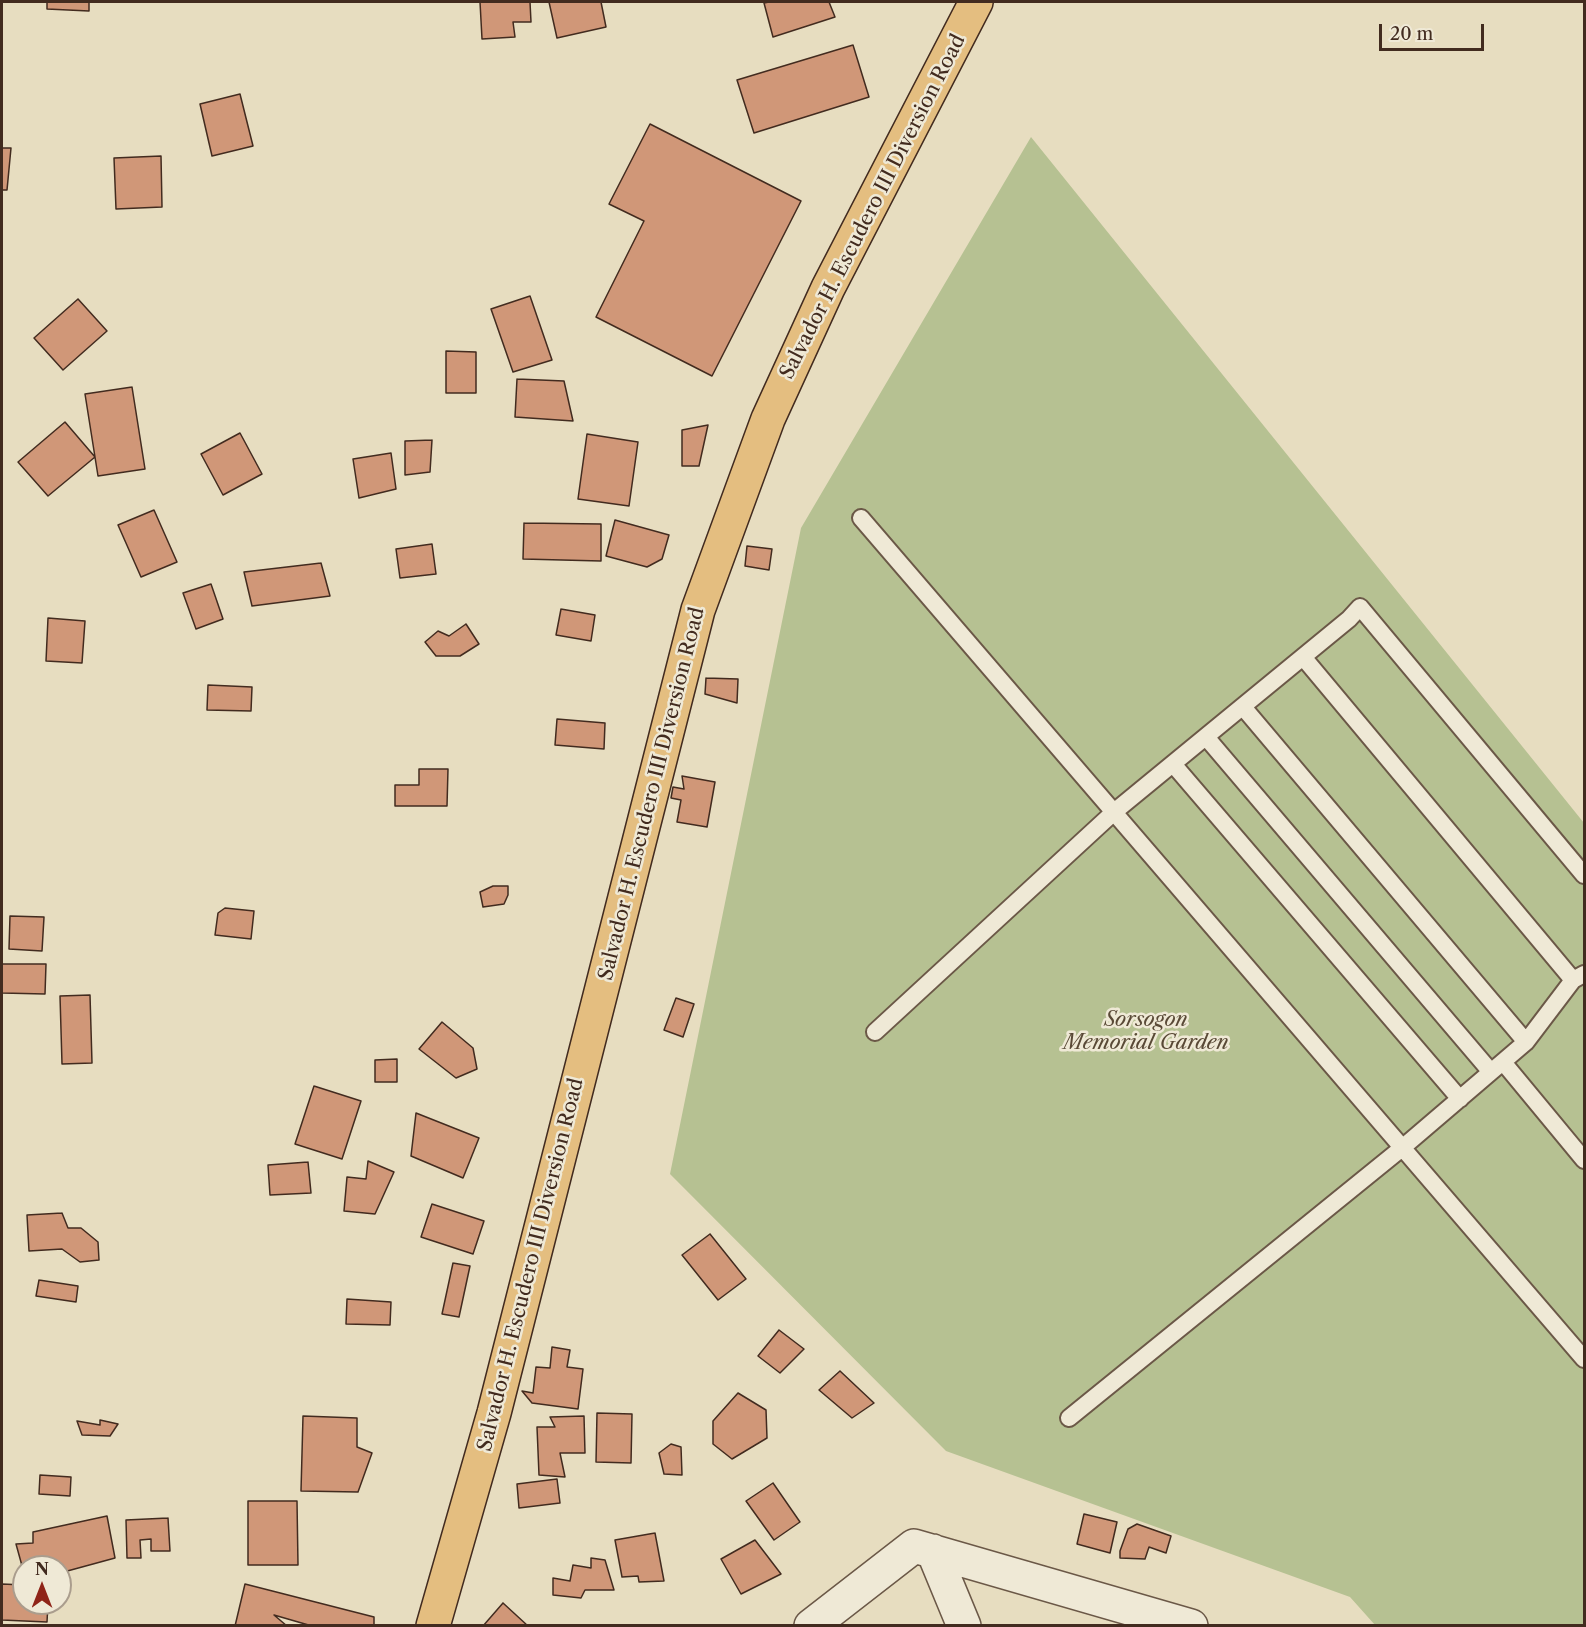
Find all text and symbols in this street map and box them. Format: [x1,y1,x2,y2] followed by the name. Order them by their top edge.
[1382,12,1487,50] scale bar
[1390,23,1433,45] text: 20 m
[775,31,971,383] street label: Salvador H. Escudero III Diversion Road
[594,605,710,983] street label: Salvador H. Escudero III Diversion Road
[1063,1008,1229,1055] park label: Sorsogon Memorial Garden
[473,1076,589,1454] street label: Salvador H. Escudero III Diversion Road
[12,1555,72,1615] north arrow
[35,1559,49,1579] text: N

